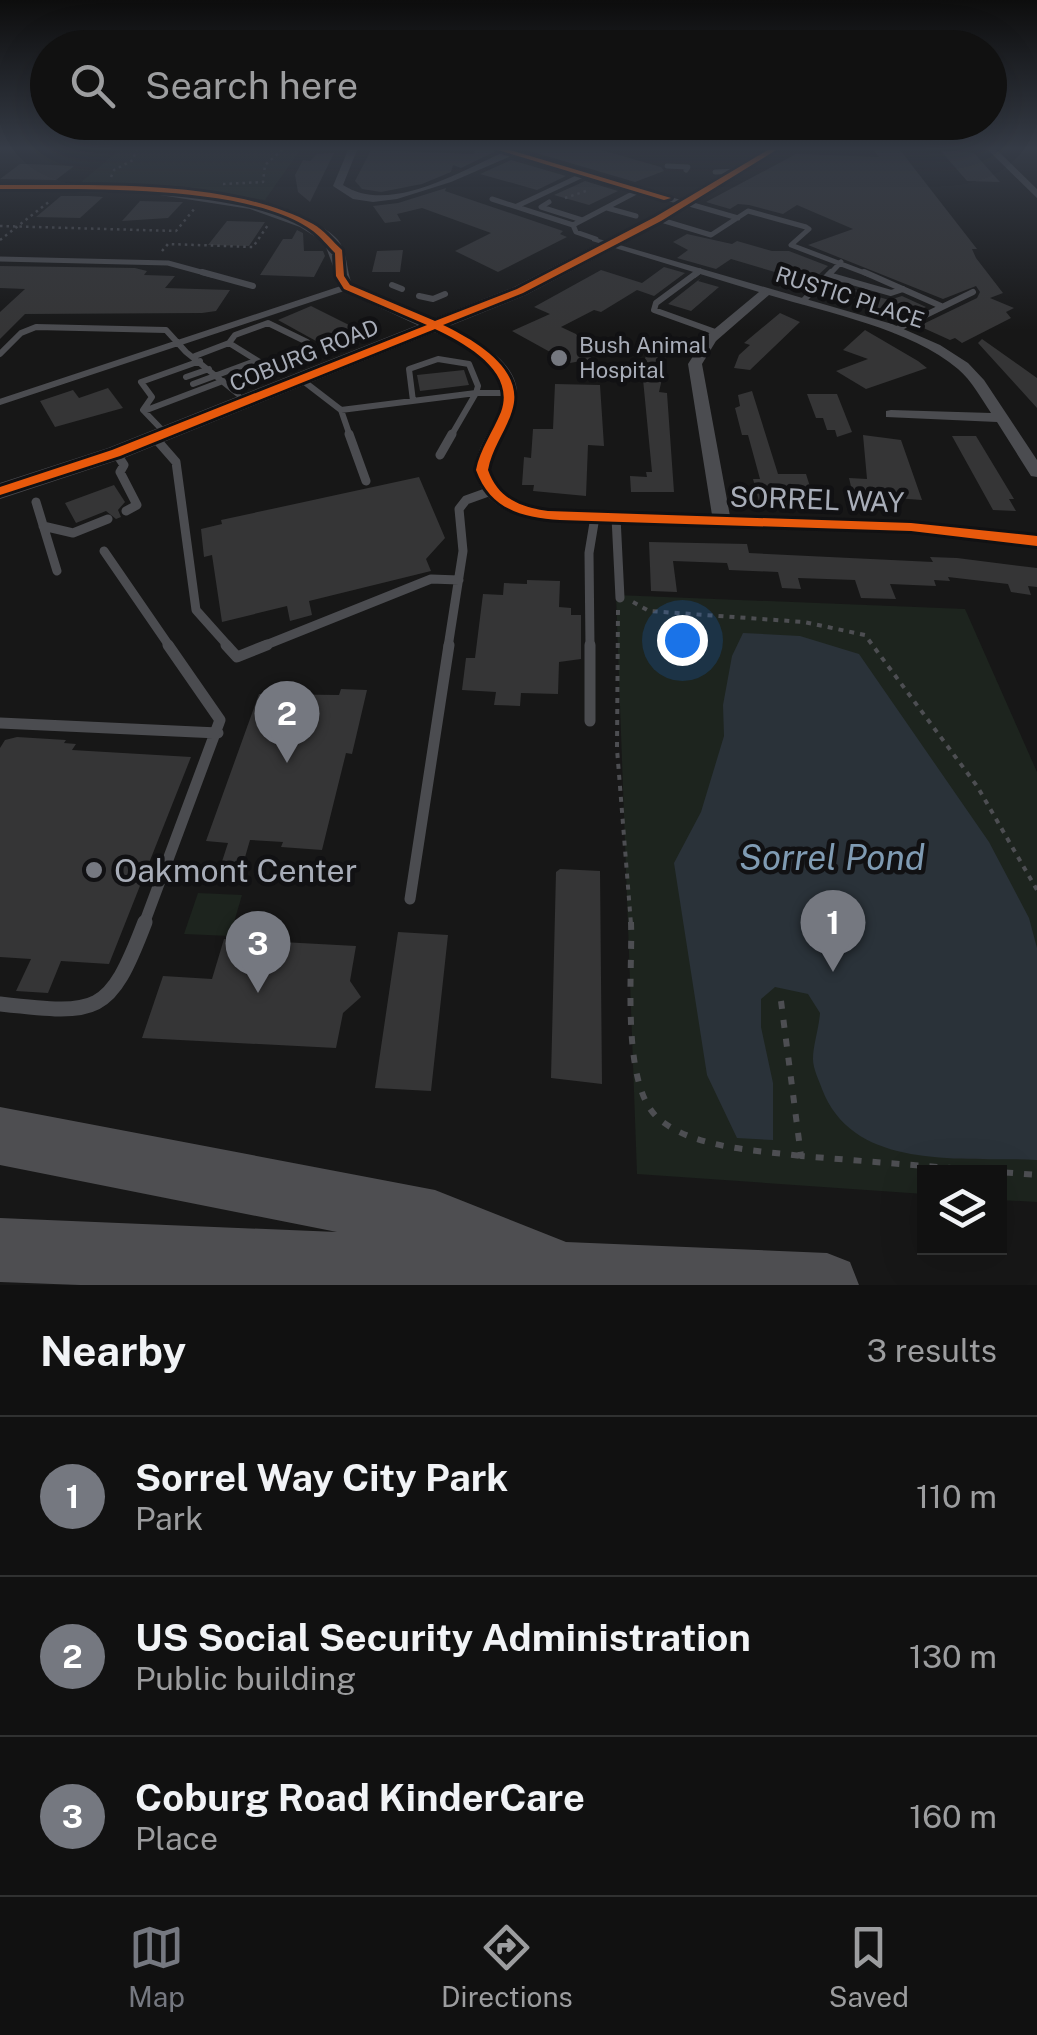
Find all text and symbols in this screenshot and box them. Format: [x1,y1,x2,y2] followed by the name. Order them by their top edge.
[30,30,1007,140] search box
[65,58,120,113] icon: search
[145,63,358,108] text: Search here
[772,261,928,333] street label: RUSTIC PLACE
[226,313,382,397] street label: COBURG ROAD
[579,332,707,383] place label: Bush Animal Hospital
[548,347,570,369] marker: Bush Animal Hospital
[729,479,905,519] street label: SORREL WAY
[657,615,708,666] your location
[254,680,320,763] pin: 2
[739,837,925,878] water label: Sorrel Pond
[114,852,357,889] place label: Oakmont Center
[83,859,105,881] marker: Oakmont Center
[800,890,866,972] pin: 1
[226,910,290,993] pin: 3
[917,1165,1007,1255] map controls
[917,1165,1007,1255] button: layers
[40,1326,186,1375] text: Nearby
[867,1332,997,1369] text: 3 results
[135,1455,508,1500] text: Sorrel Way City Park
[66,1478,79,1515] text: 1
[916,1478,997,1515] text: 110 m
[135,1500,203,1537] text: Park
[135,1615,751,1660] text: US Social Security Administration
[62,1638,83,1675] text: 2
[909,1638,997,1675] text: 130 m
[135,1660,356,1697] text: Public building
[135,1775,585,1820] text: Coburg Road KinderCare
[62,1798,83,1835] text: 3
[909,1798,997,1835] text: 160 m
[135,1820,218,1857] text: Place
[128,1920,185,2013] tab: Map
[441,1920,573,2013] tab: Directions
[829,1920,909,2013] tab: Saved

